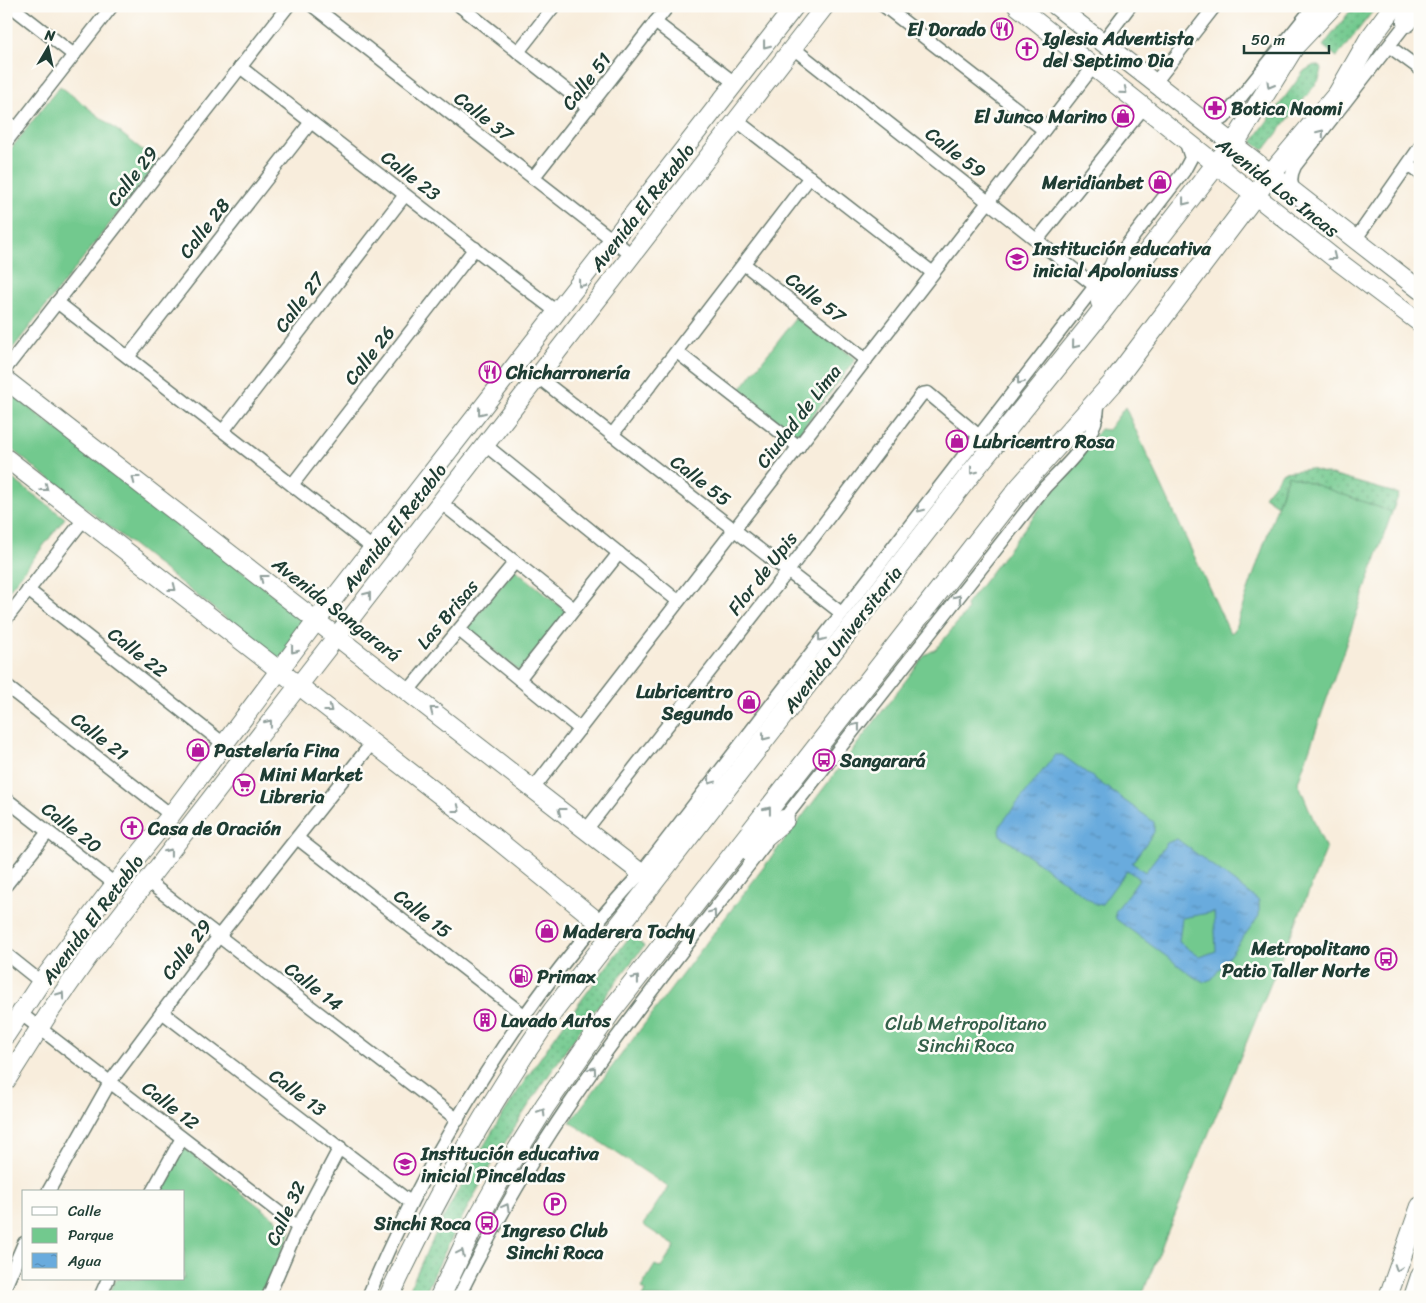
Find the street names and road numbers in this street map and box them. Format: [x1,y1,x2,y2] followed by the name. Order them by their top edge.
[553,45,620,118] street label: Calle 51
[447,82,522,151] street label: Calle 37
[918,118,994,187] street label: Calle 59
[1208,128,1347,246] street label: Avenida Los Incas
[581,136,703,280] street label: Avenida El Retablo
[98,139,167,214] street label: Calle 29
[374,141,448,210] street label: Calle 23
[170,190,239,266] street label: Calle 28
[778,263,854,332] street label: Calle 57
[266,264,334,340] street label: Calle 27
[335,318,404,393] street label: Calle 26
[747,357,850,476] street label: Ciudad de Lima
[663,446,739,515] street label: Calle 55
[333,456,455,600] street label: Avenida El Retablo
[719,524,806,623] street label: Flor de Upis
[264,548,409,671] street label: Avenida Sangarará
[773,558,911,721] street label: Avenida Universitaria
[408,572,487,657] street label: Las Brisas
[100,618,175,687] street label: Calle 22
[64,703,136,770] street label: Calle 21
[34,793,109,862] street label: Calle 20
[32,847,153,992] street label: Avenida El Retablo
[386,880,459,947] street label: Calle 15
[152,912,221,987] street label: Calle 29
[277,953,350,1020] street label: Calle 14
[262,1060,334,1126] street label: Calle 13
[135,1072,207,1139] street label: Calle 12
[256,1175,315,1251] street label: Calle 32

